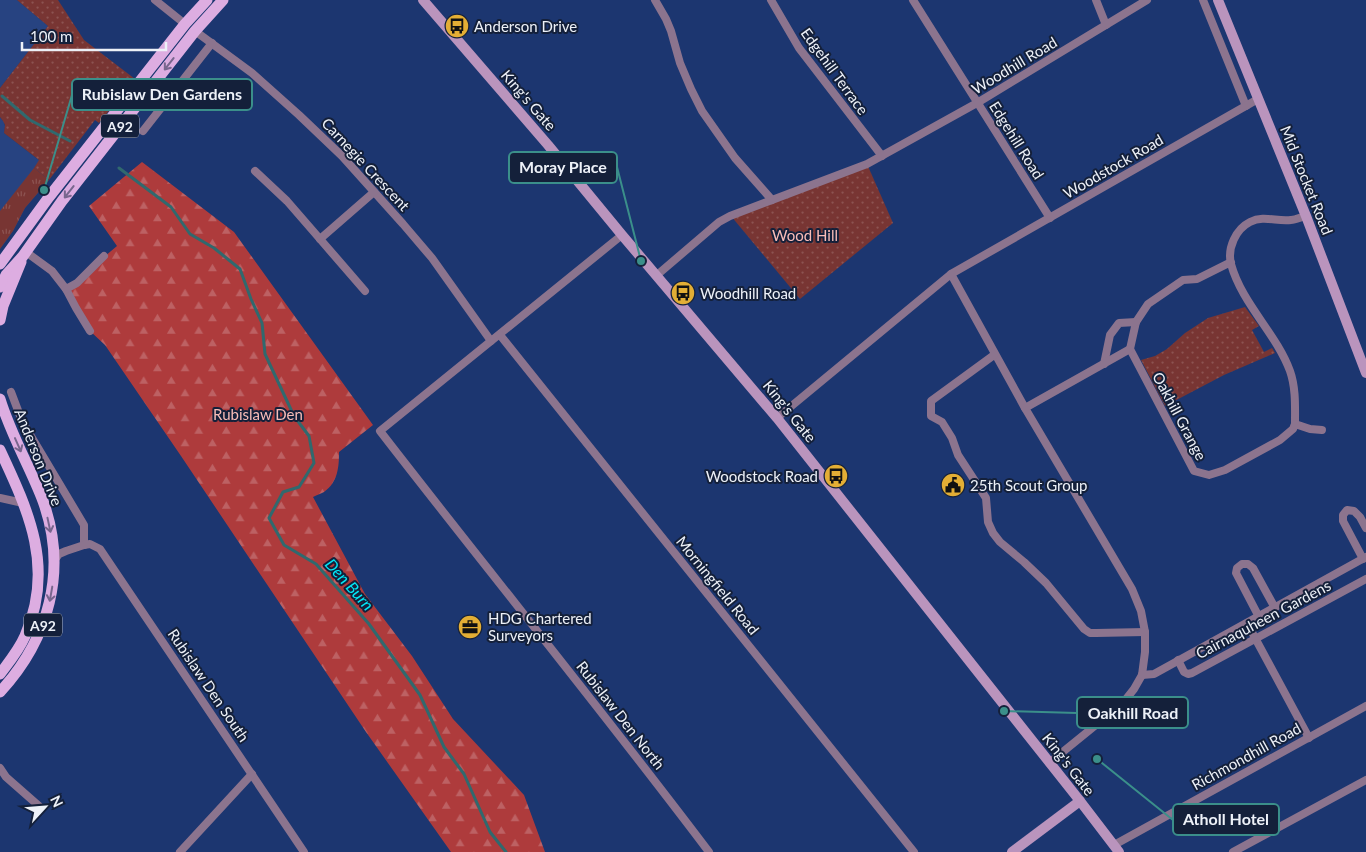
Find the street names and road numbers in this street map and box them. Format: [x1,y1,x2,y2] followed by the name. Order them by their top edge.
[797,24,873,118] street label: Edgehill Terrace
[968,32,1060,98] street label: Woodhill Road
[498,66,560,134] street label: King's Gate
[986,98,1048,182] street label: Edgehill Road
[101,114,139,138] road number: A92
[318,114,414,215] street label: Carnegie Crescent
[1277,123,1337,237] street label: Mid Stocket Road
[1060,130,1166,202] street label: Woodstock Road
[1149,369,1211,463] street label: Oakhill Grange
[760,376,820,446] street label: King's Gate
[11,406,67,508] street label: Anderson Drive
[673,532,763,638] street label: Morningfield Road
[1192,576,1334,662] street label: Cairnaquheen Gardens
[24,614,62,636] road number: A92
[165,625,253,745] street label: Rubislaw Den South
[573,657,669,773] street label: Rubislaw Den North
[1188,719,1304,793] street label: Richmondhill Road
[1039,729,1099,799] street label: King's Gate

